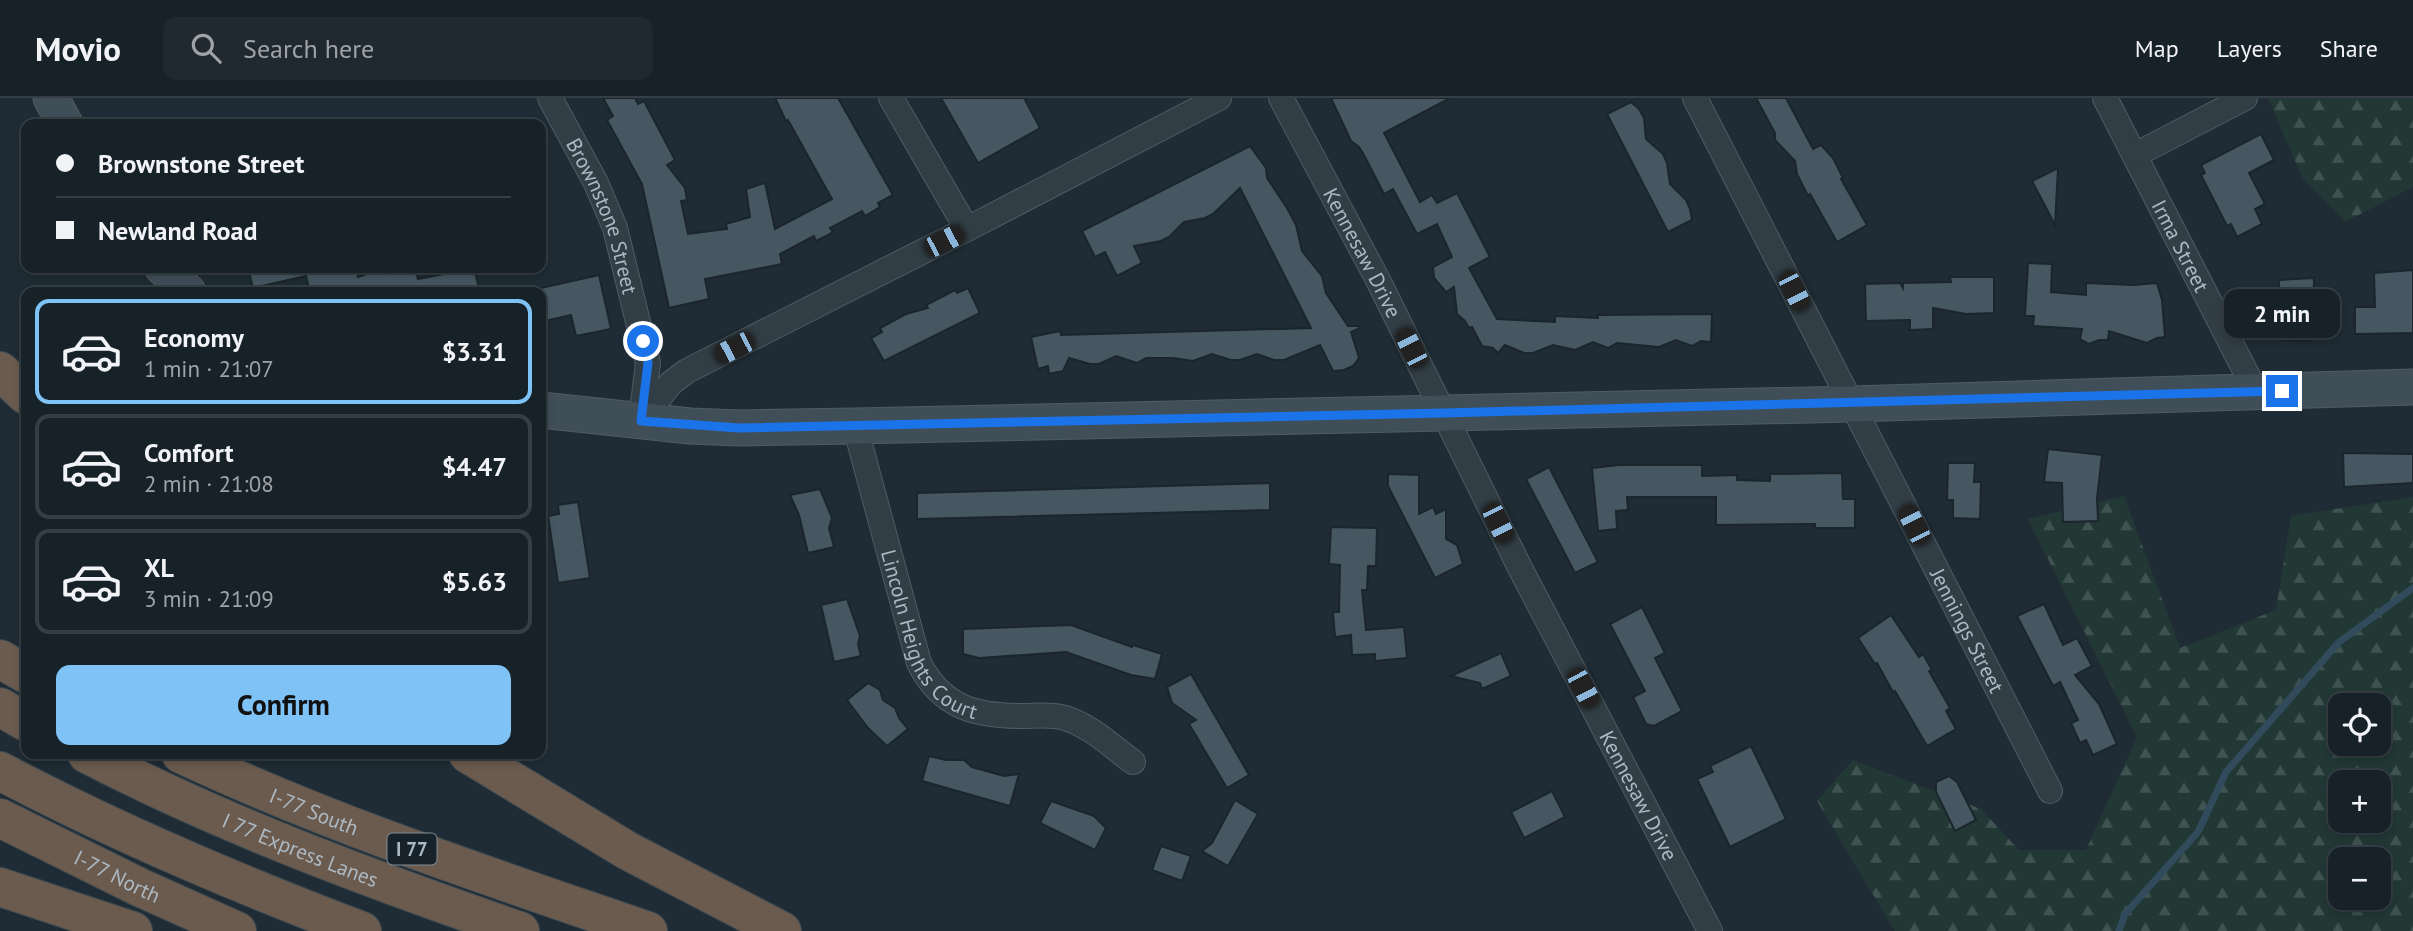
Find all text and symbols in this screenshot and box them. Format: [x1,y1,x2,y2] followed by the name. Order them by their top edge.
[163,17,653,80] search box
[35,27,121,70] text: Movio
[187,29,225,67] icon: search
[243,32,374,65] text: Search here
[2135,33,2179,64] text: Map
[2217,33,2282,64] text: Layers
[2320,33,2378,64] text: Share
[561,133,644,297] street label: Brownstone Street
[98,147,304,180] text: Brownstone Street
[1318,183,1408,322] street label: Kennesaw Drive
[2146,195,2216,296] street label: Irma Street
[98,214,257,247] text: Newland Road
[921,222,968,260] car
[1776,268,1813,314] car
[2224,289,2340,338] callout: 2 min
[2254,299,2310,328] text: 2 min
[60,320,123,383] icon: car
[144,321,244,354] text: Economy
[627,325,659,357] route start
[1393,325,1430,371] car
[711,329,758,367] car
[442,335,507,368] text: $3.31
[144,354,274,383] text: 1 min · 21:07
[2266,375,2298,407] route end
[60,435,123,498] icon: car
[144,436,234,469] text: Comfort
[442,450,507,483] text: $4.47
[144,469,274,498] text: 2 min · 21:08
[1480,500,1517,546] car
[1896,502,1933,548] car
[875,546,981,725] street label: Lincoln Heights Court
[60,550,123,613] icon: car
[144,551,174,584] text: XL
[1924,563,2011,697] street label: Jennings Street
[442,565,507,598] text: $5.63
[144,584,274,613] text: 3 min · 21:09
[56,665,511,745] button: Confirm
[1564,665,1603,711] car
[2328,693,2391,910] map controls
[2328,693,2391,756] button: locate
[1594,726,1684,865] street label: Kennesaw Drive
[2328,770,2391,833] button: +
[266,781,362,841] street label: I-77 South
[218,806,382,893] street label: I 77 Express Lanes
[388,834,436,864] road number: I 77
[70,844,165,908] street label: I-77 North
[2328,847,2391,910] button: −

